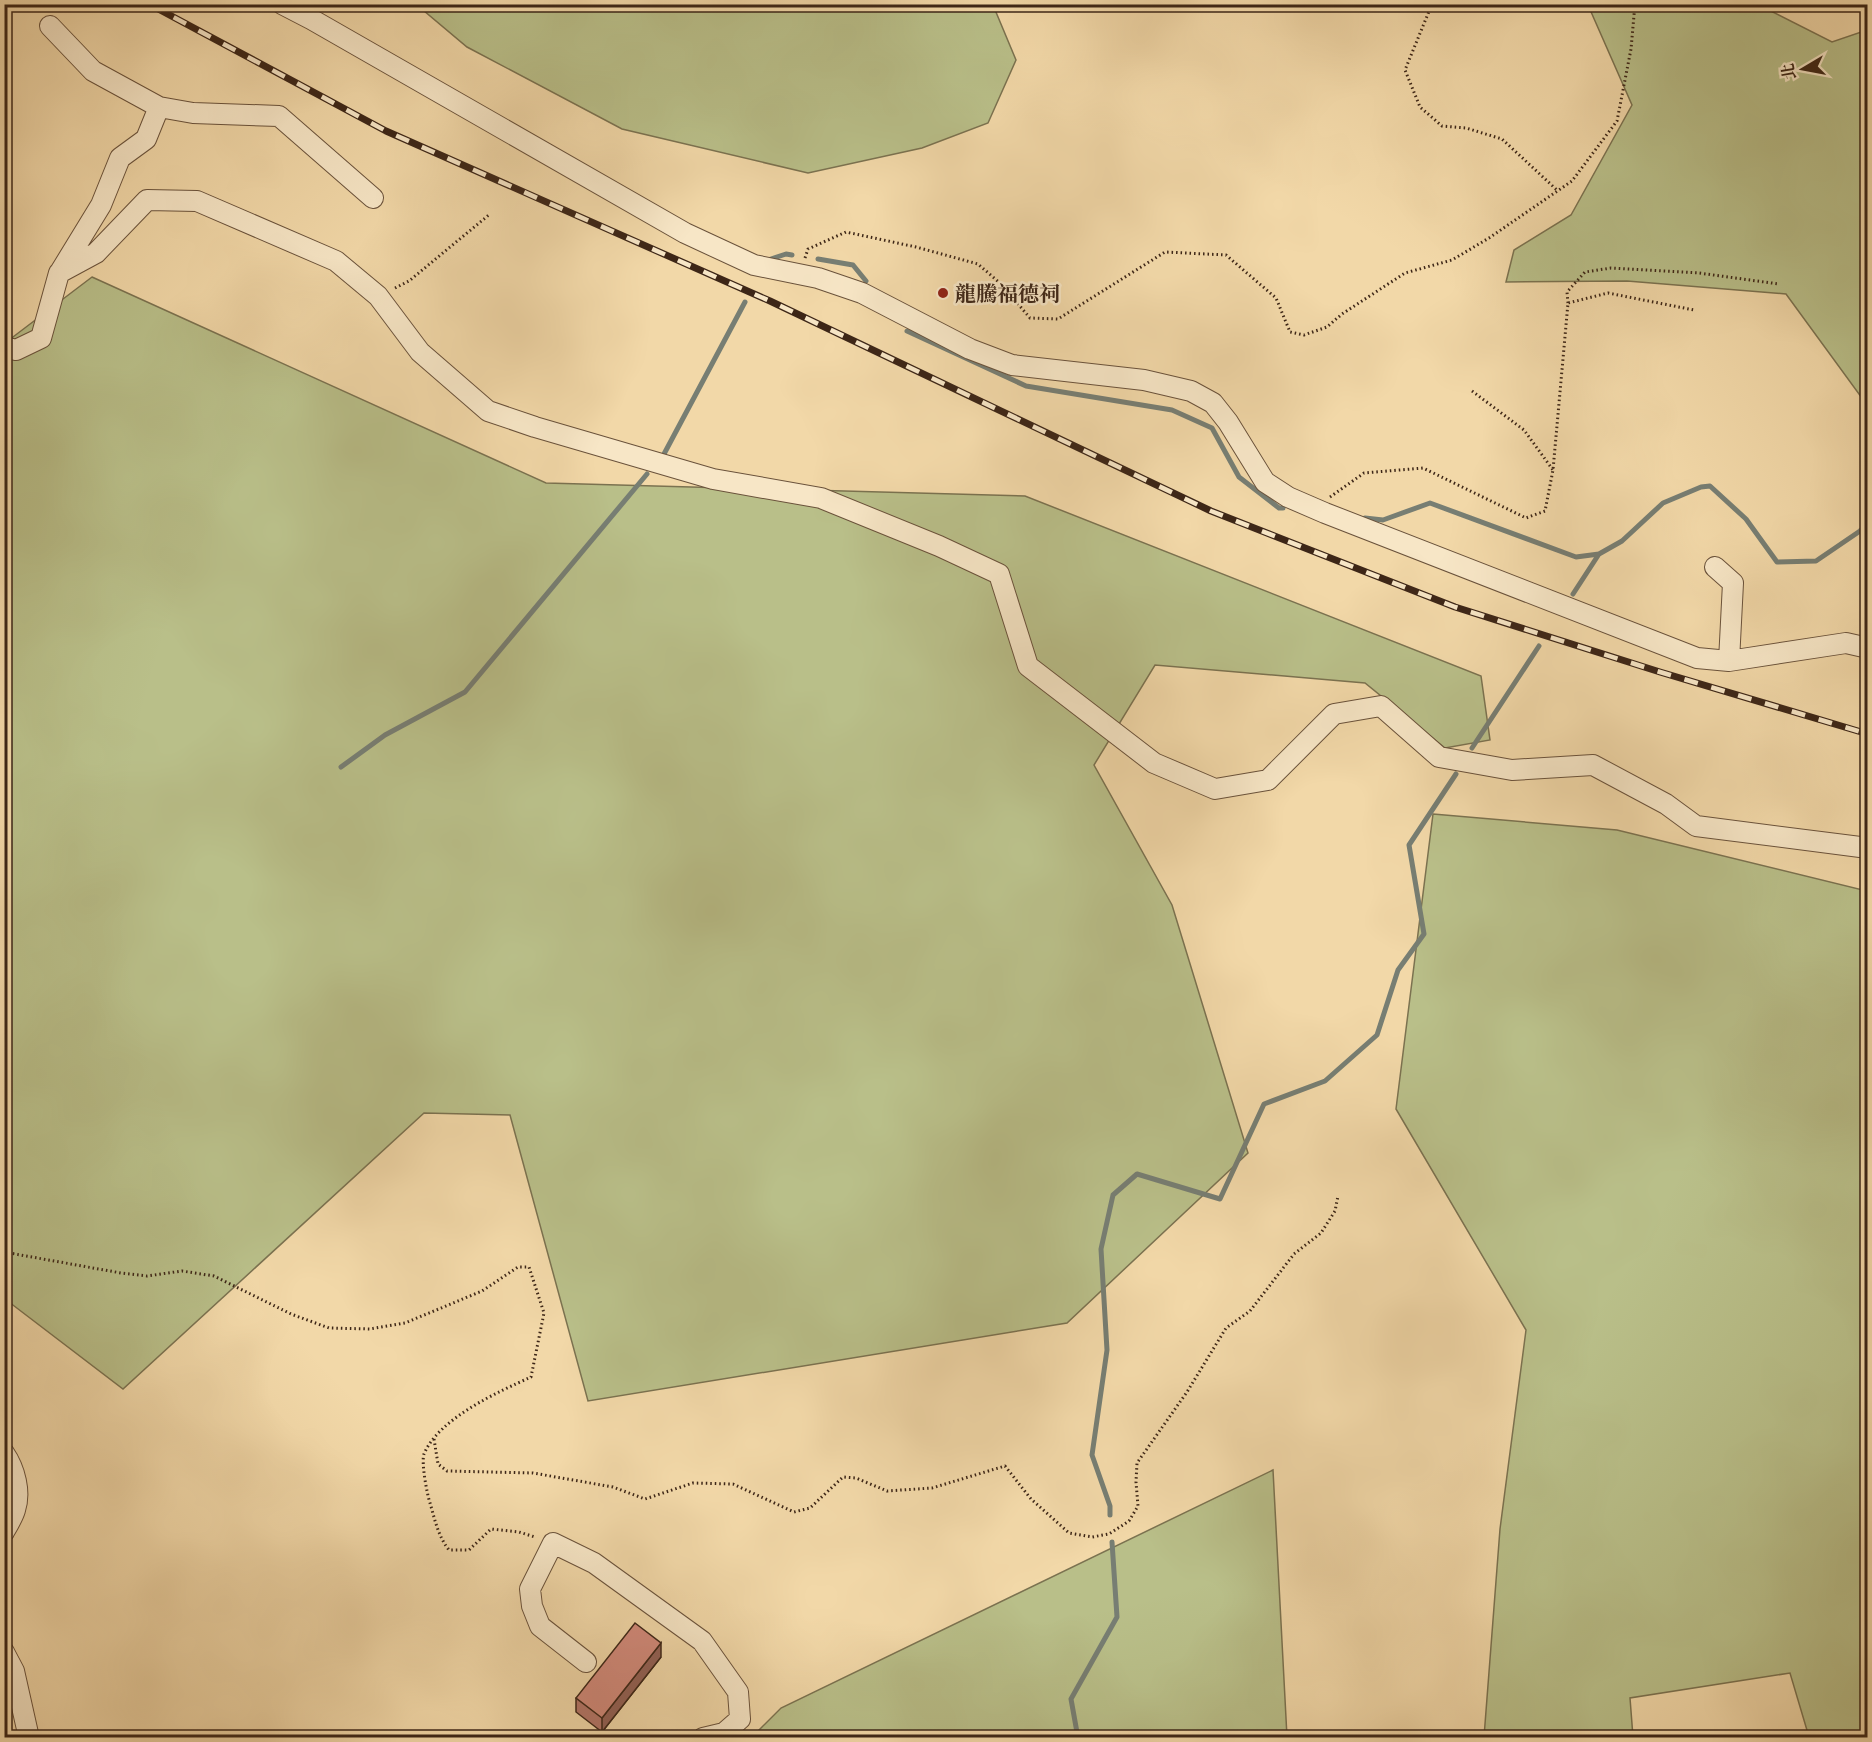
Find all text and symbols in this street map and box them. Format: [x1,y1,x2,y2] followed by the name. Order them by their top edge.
[1773,39,1833,99] north arrow
[1777,62,1800,81] text: 北
[955,280,1060,307] place label: 龍騰福德祠
[936,286,950,300] marker: 龍騰福德祠

